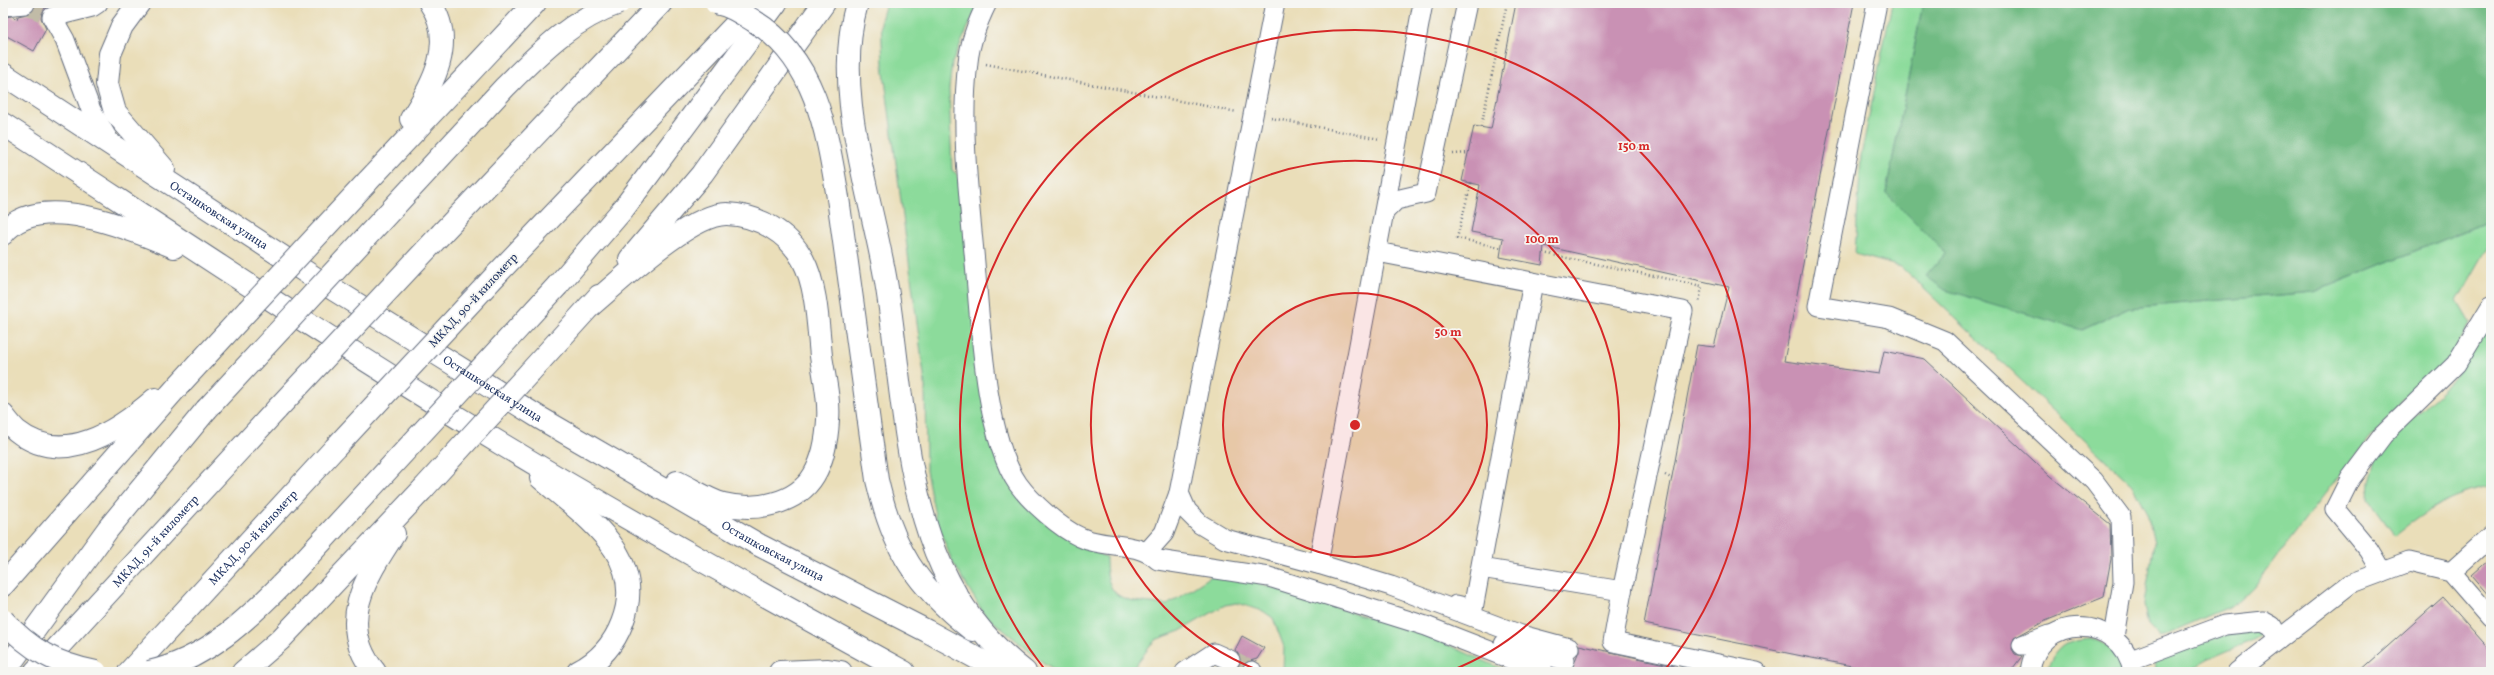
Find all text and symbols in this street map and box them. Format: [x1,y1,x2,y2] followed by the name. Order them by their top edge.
[1618,139,1650,155] text: 150 m
[166,178,271,254] street label: Осташковская улица
[1525,232,1559,248] text: 100 m
[426,250,522,351] street label: МКАД, 90-й километр
[1434,325,1462,341] text: 50 m
[439,352,545,426] street label: Осташковская улица
[1348,418,1362,432] centre of rings
[206,487,302,589] street label: МКАД, 90-й километр
[110,492,203,591] street label: МКАД, 91-й километр
[718,518,827,586] street label: Осташковская улица

